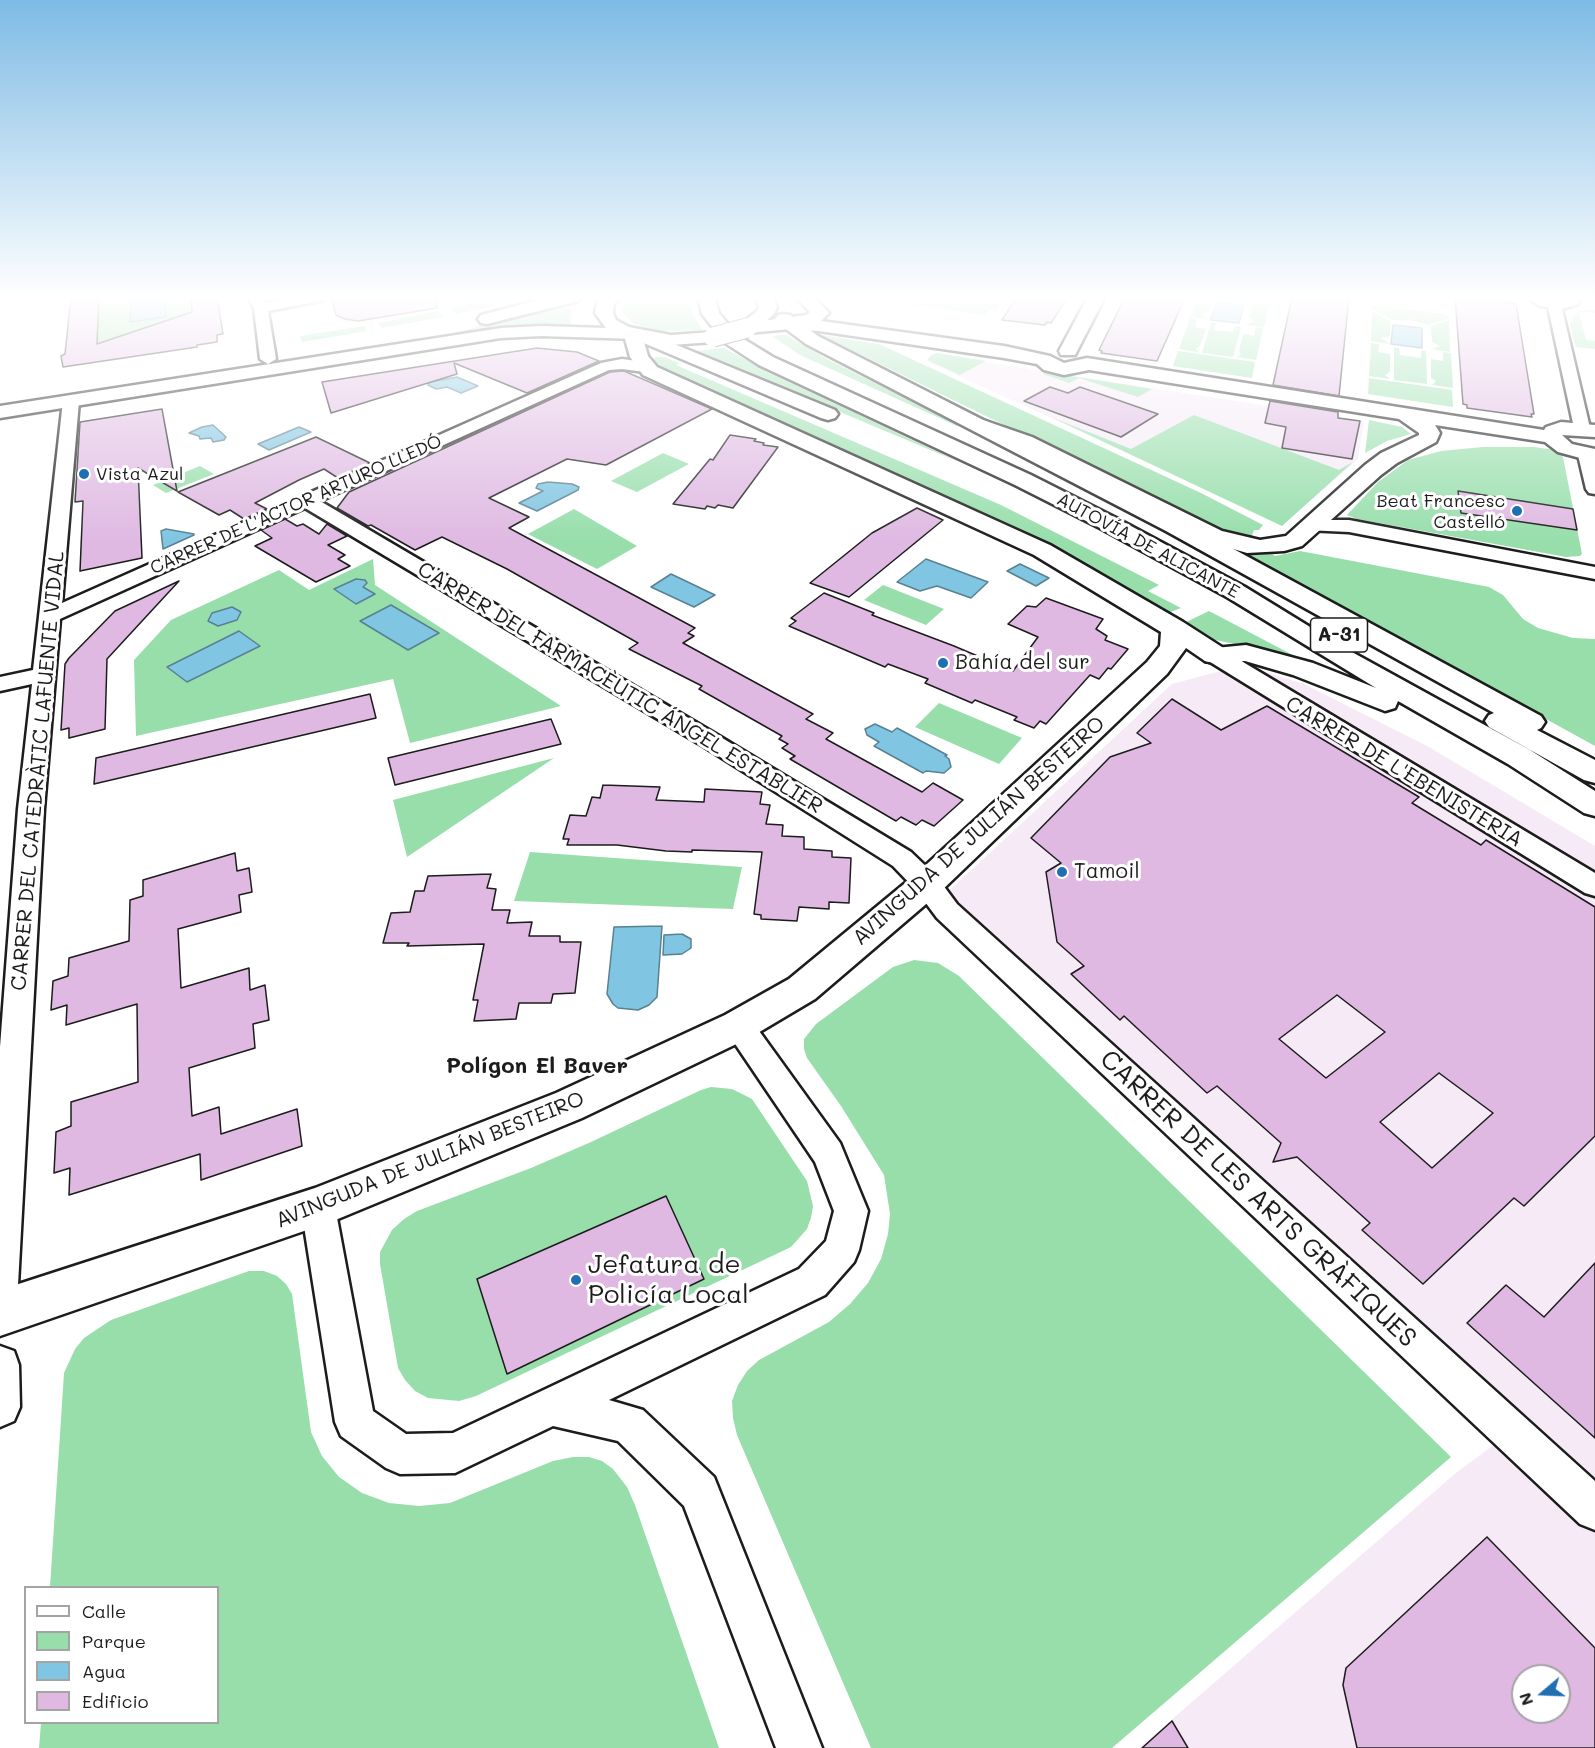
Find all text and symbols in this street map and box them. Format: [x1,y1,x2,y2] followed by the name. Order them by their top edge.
[147,431,445,579] street label: CARRER DE L'ACTOR ARTURO LLEDÓ
[96,463,184,485] place label: Vista Azul
[77,467,91,481] marker: Vista Azul
[1053,489,1243,603] street label: AUTOVÍA DE ALICANTE
[1376,490,1505,532] place label: Beat Francesc Castelló
[1510,504,1524,518] marker: Beat Francesc Castelló
[6,550,70,992] street label: CARRER DEL CATEDRÀTIC LAFUENTE VIDAL
[413,557,827,819] street label: CARRER DEL FARMACÈUTIC ÁNGEL ESTABLIER
[1310,618,1368,652] road number: A-31
[955,650,1090,676] place label: Bahía del sur
[936,656,950,670] marker: Bahía del sur
[1281,691,1527,853] street label: CARRER DE L'EBENISTERIA
[848,711,1110,951] street label: AVINGUDA DE JULIÁN BESTEIRO
[1074,859,1140,885] place label: Tamoil
[1055,865,1069,879] marker: Tamoil
[1093,1044,1423,1354] street label: CARRER DE LES ARTS GRÀFIQUES
[446,1053,628,1079] district label: Polígon El Baver
[272,1086,588,1234] street label: AVINGUDA DE JULIÁN BESTEIRO
[588,1249,749,1310] place label: Jefatura de Policía Local
[569,1273,583,1287] marker: Jefatura de Policía Local
[24,1586,219,1724] legend
[82,1599,126,1623] text: Calle
[82,1629,146,1653] text: Parque
[82,1659,126,1683] text: Agua
[1511,1664,1571,1724] north arrow
[82,1689,149,1713] text: Edificio
[1513,1690,1537,1709] text: N

